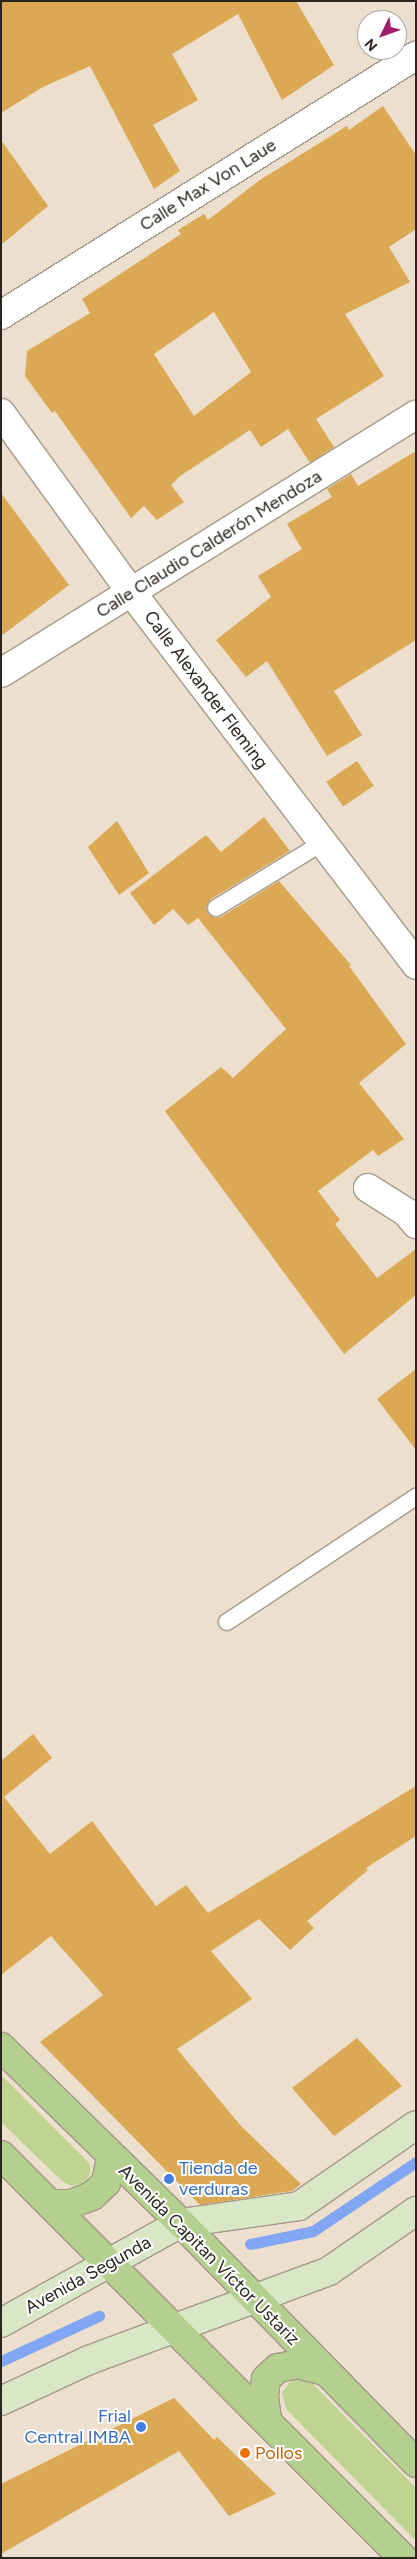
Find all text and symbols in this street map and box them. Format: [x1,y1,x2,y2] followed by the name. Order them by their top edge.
[357,10,407,60] north arrow
[361,35,381,54] text: N
[136,134,280,236] street label: Calle Max Von Laue
[92,465,326,623] street label: Calle Claudio Calderón Mendoza
[139,607,273,773] street label: Calle Alexander Fleming
[179,2158,258,2200] place label: Tienda de verduras
[114,2160,304,2350] street label: Avenida Capitan Víctor Ustariz
[163,2173,175,2185] marker: Tienda de verduras
[21,2231,155,2319] street label: Avenida Segunda
[24,2406,131,2448] place label: Frial Central IMBA
[135,2421,147,2433] marker: Frial Central IMBA
[255,2442,302,2464] place label: Pollos
[239,2447,251,2459] marker: Pollos

